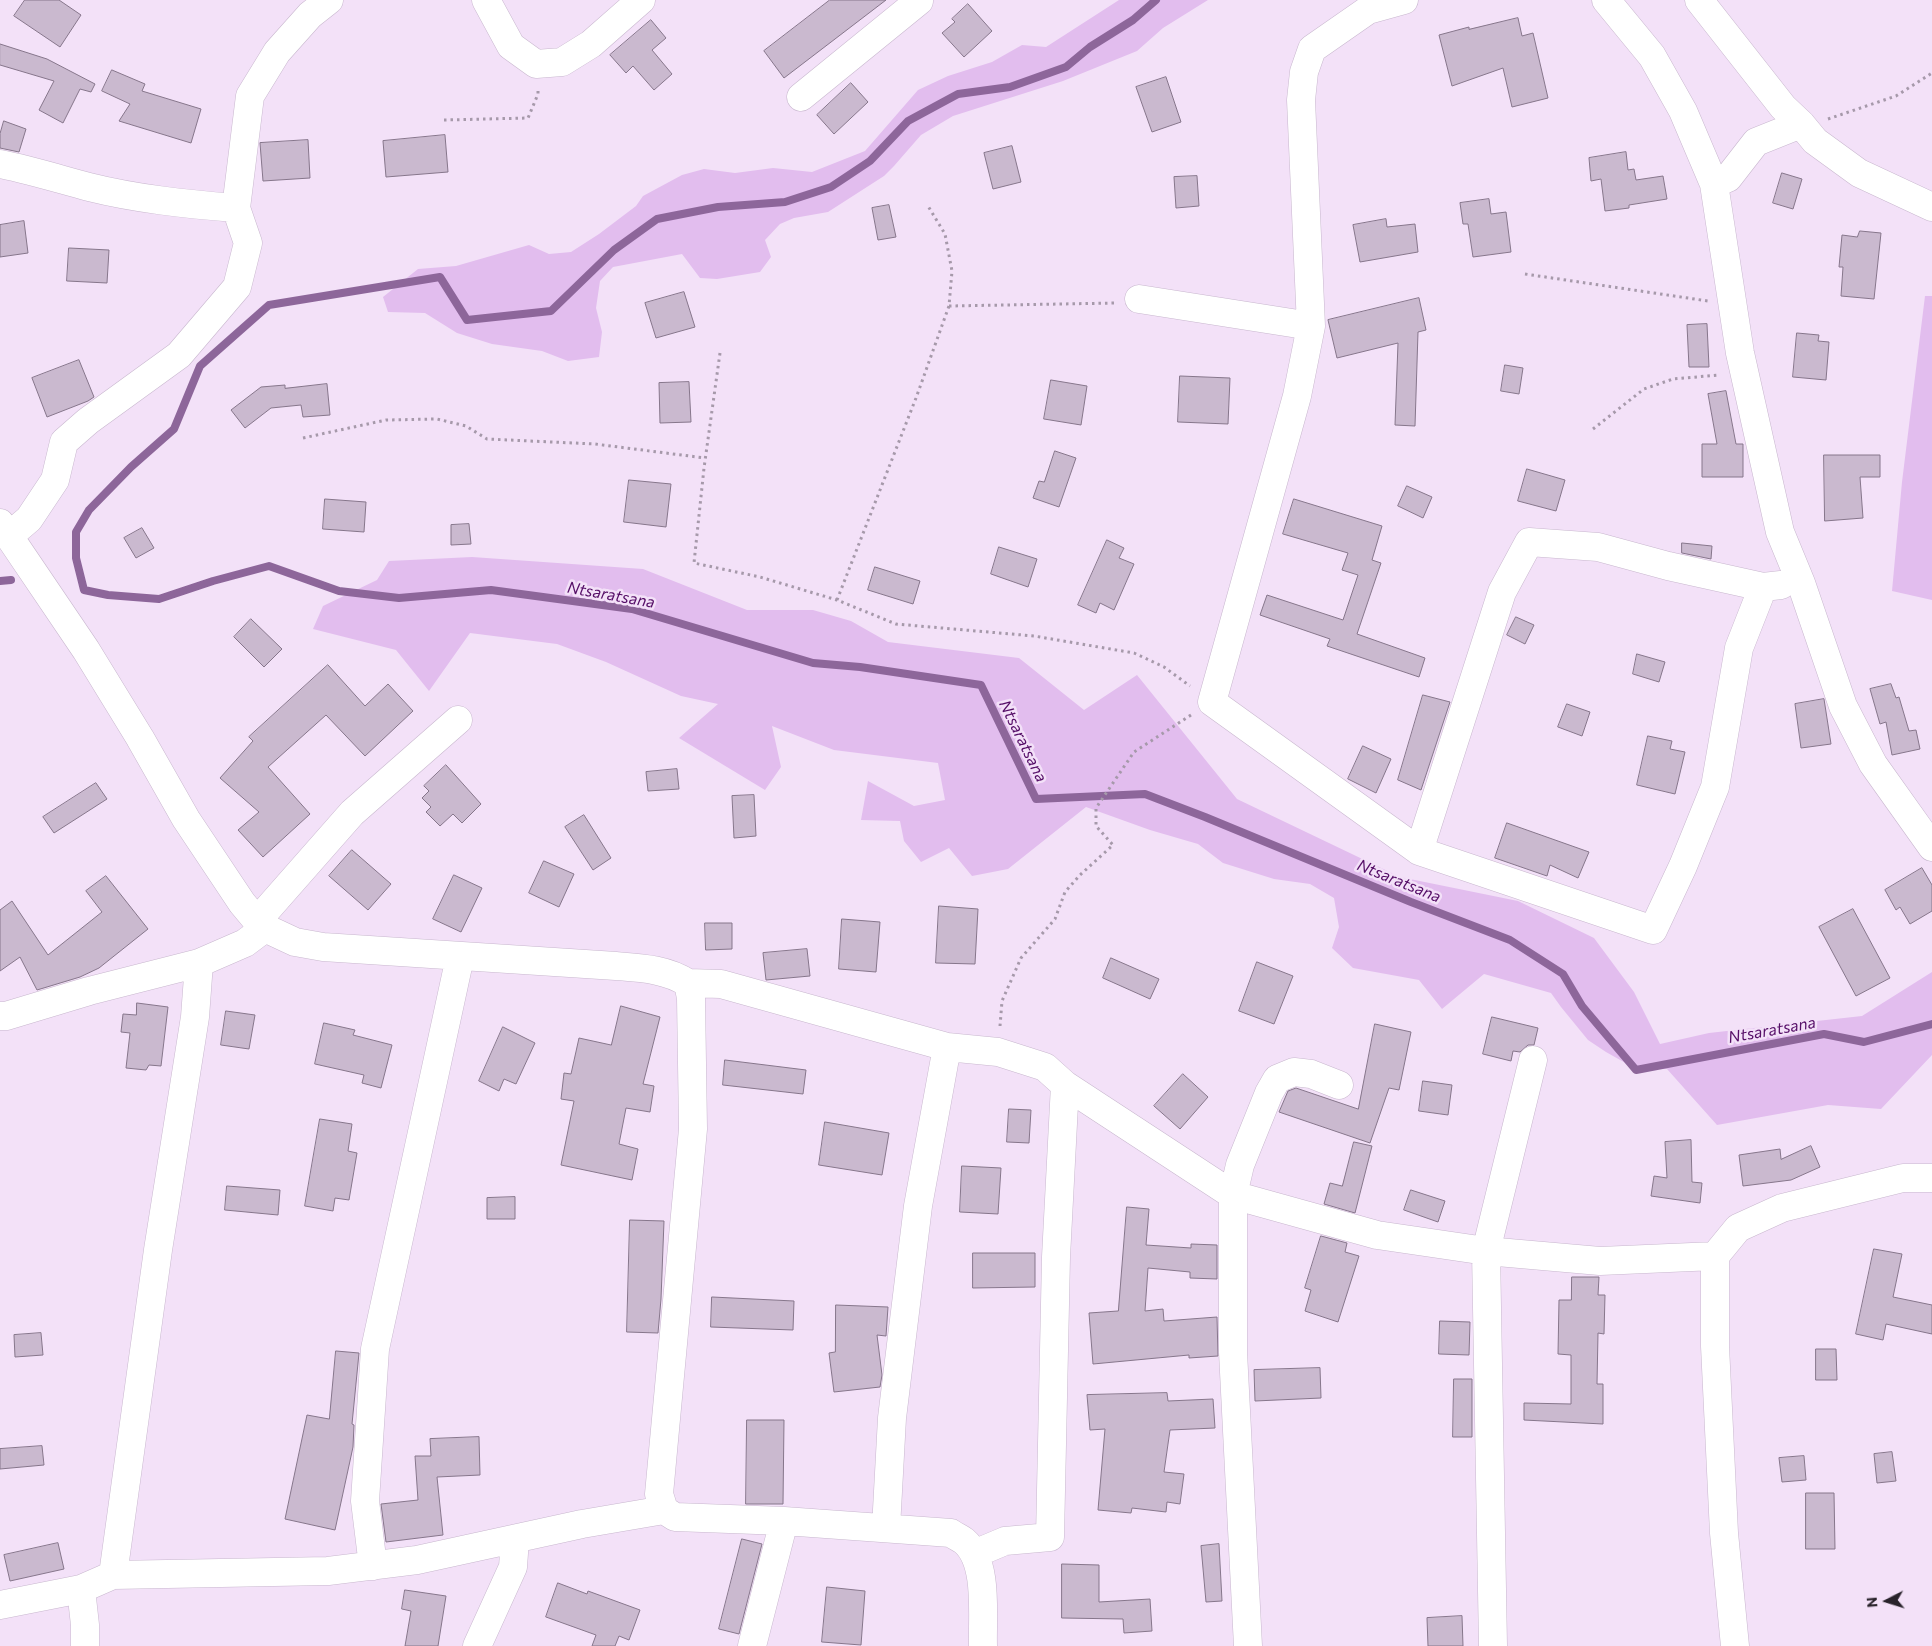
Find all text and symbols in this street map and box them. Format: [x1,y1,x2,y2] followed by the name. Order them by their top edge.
[566,578,656,612] water label: Ntsaratsana
[995,697,1051,785] water label: Ntsaratsana
[1354,856,1444,906] water label: Ntsaratsana
[1727,1013,1817,1047] water label: Ntsaratsana
[1862,1576,1912,1626] north arrow
[1863,1596,1880,1608] text: N

